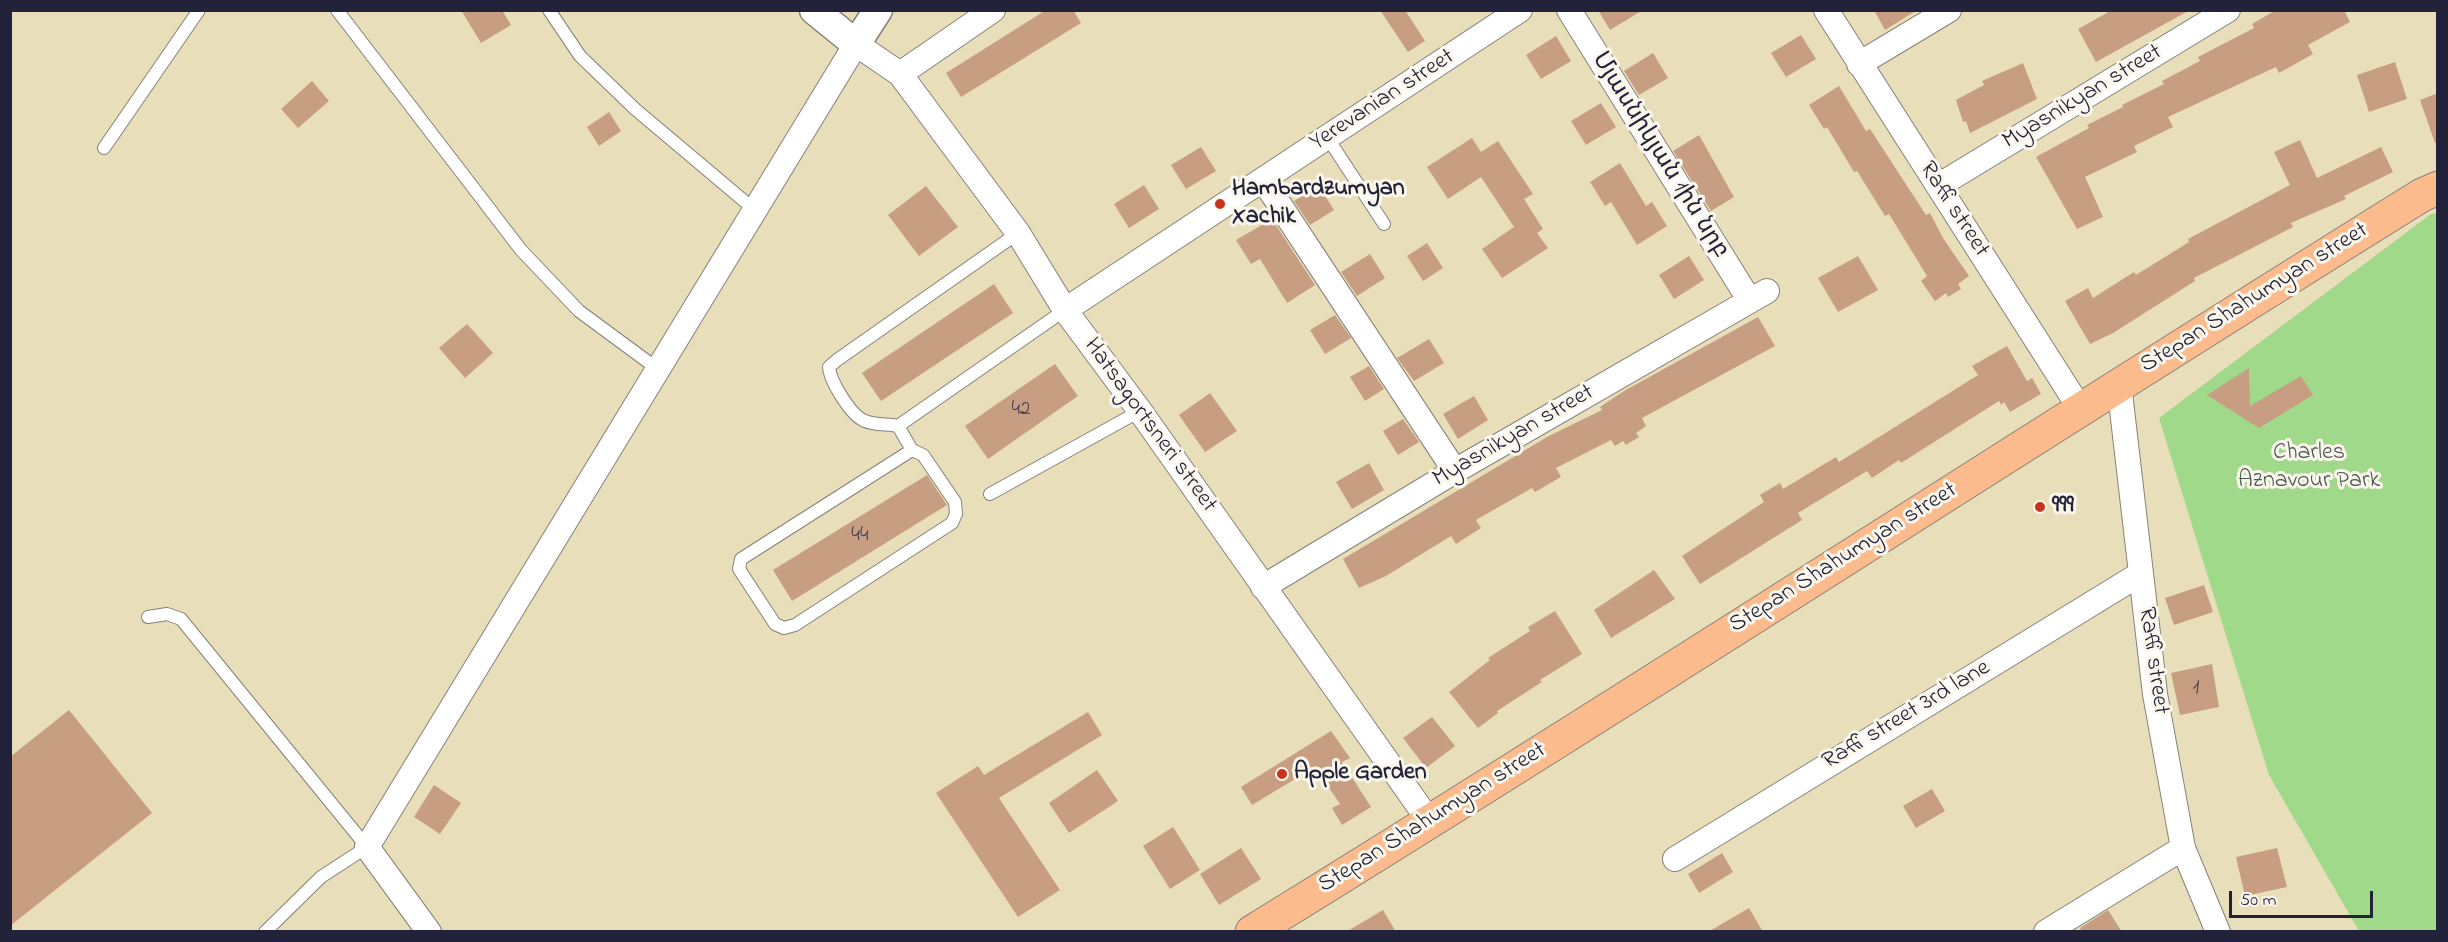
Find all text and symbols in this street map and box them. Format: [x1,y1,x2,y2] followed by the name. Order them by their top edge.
[1998,39,2168,157] street label: Myasnikyan street
[1305,44,1461,158] street label: Yerevanian street
[1584,48,1734,264] street label: Մյասնիկյան 1ին նրբ
[1912,157,1994,263] street label: Raffi street
[1232,176,1405,232] place label: Hambardzumyan Xachik
[1213,197,1227,211] marker: Hambardzumyan Xachik
[2136,217,2374,381] street label: Stepan Shahumyan street
[1076,333,1222,519] street label: Hatsagortsneri street
[1428,379,1600,495] street label: Myasnikyan street
[1011,398,1031,424] house number: 42
[2238,440,2380,496] park label: Charles Aznavour Park
[1725,477,1963,641] street label: Stepan Shahumyan street
[2052,493,2074,521] place label: 999
[2033,500,2047,514] marker: 999
[851,524,869,550] house number: 44
[2130,606,2174,716] street label: Raffi street
[1818,655,1996,777] street label: Raffi street 3rd lane
[2193,677,2199,703] house number: 1
[1314,737,1552,901] street label: Stepan Shahumyan street
[1294,760,1426,788] place label: Apple Garden
[1275,767,1289,781] marker: Apple Garden
[2232,879,2376,917] scale bar
[2240,888,2277,914] text: 50 m

